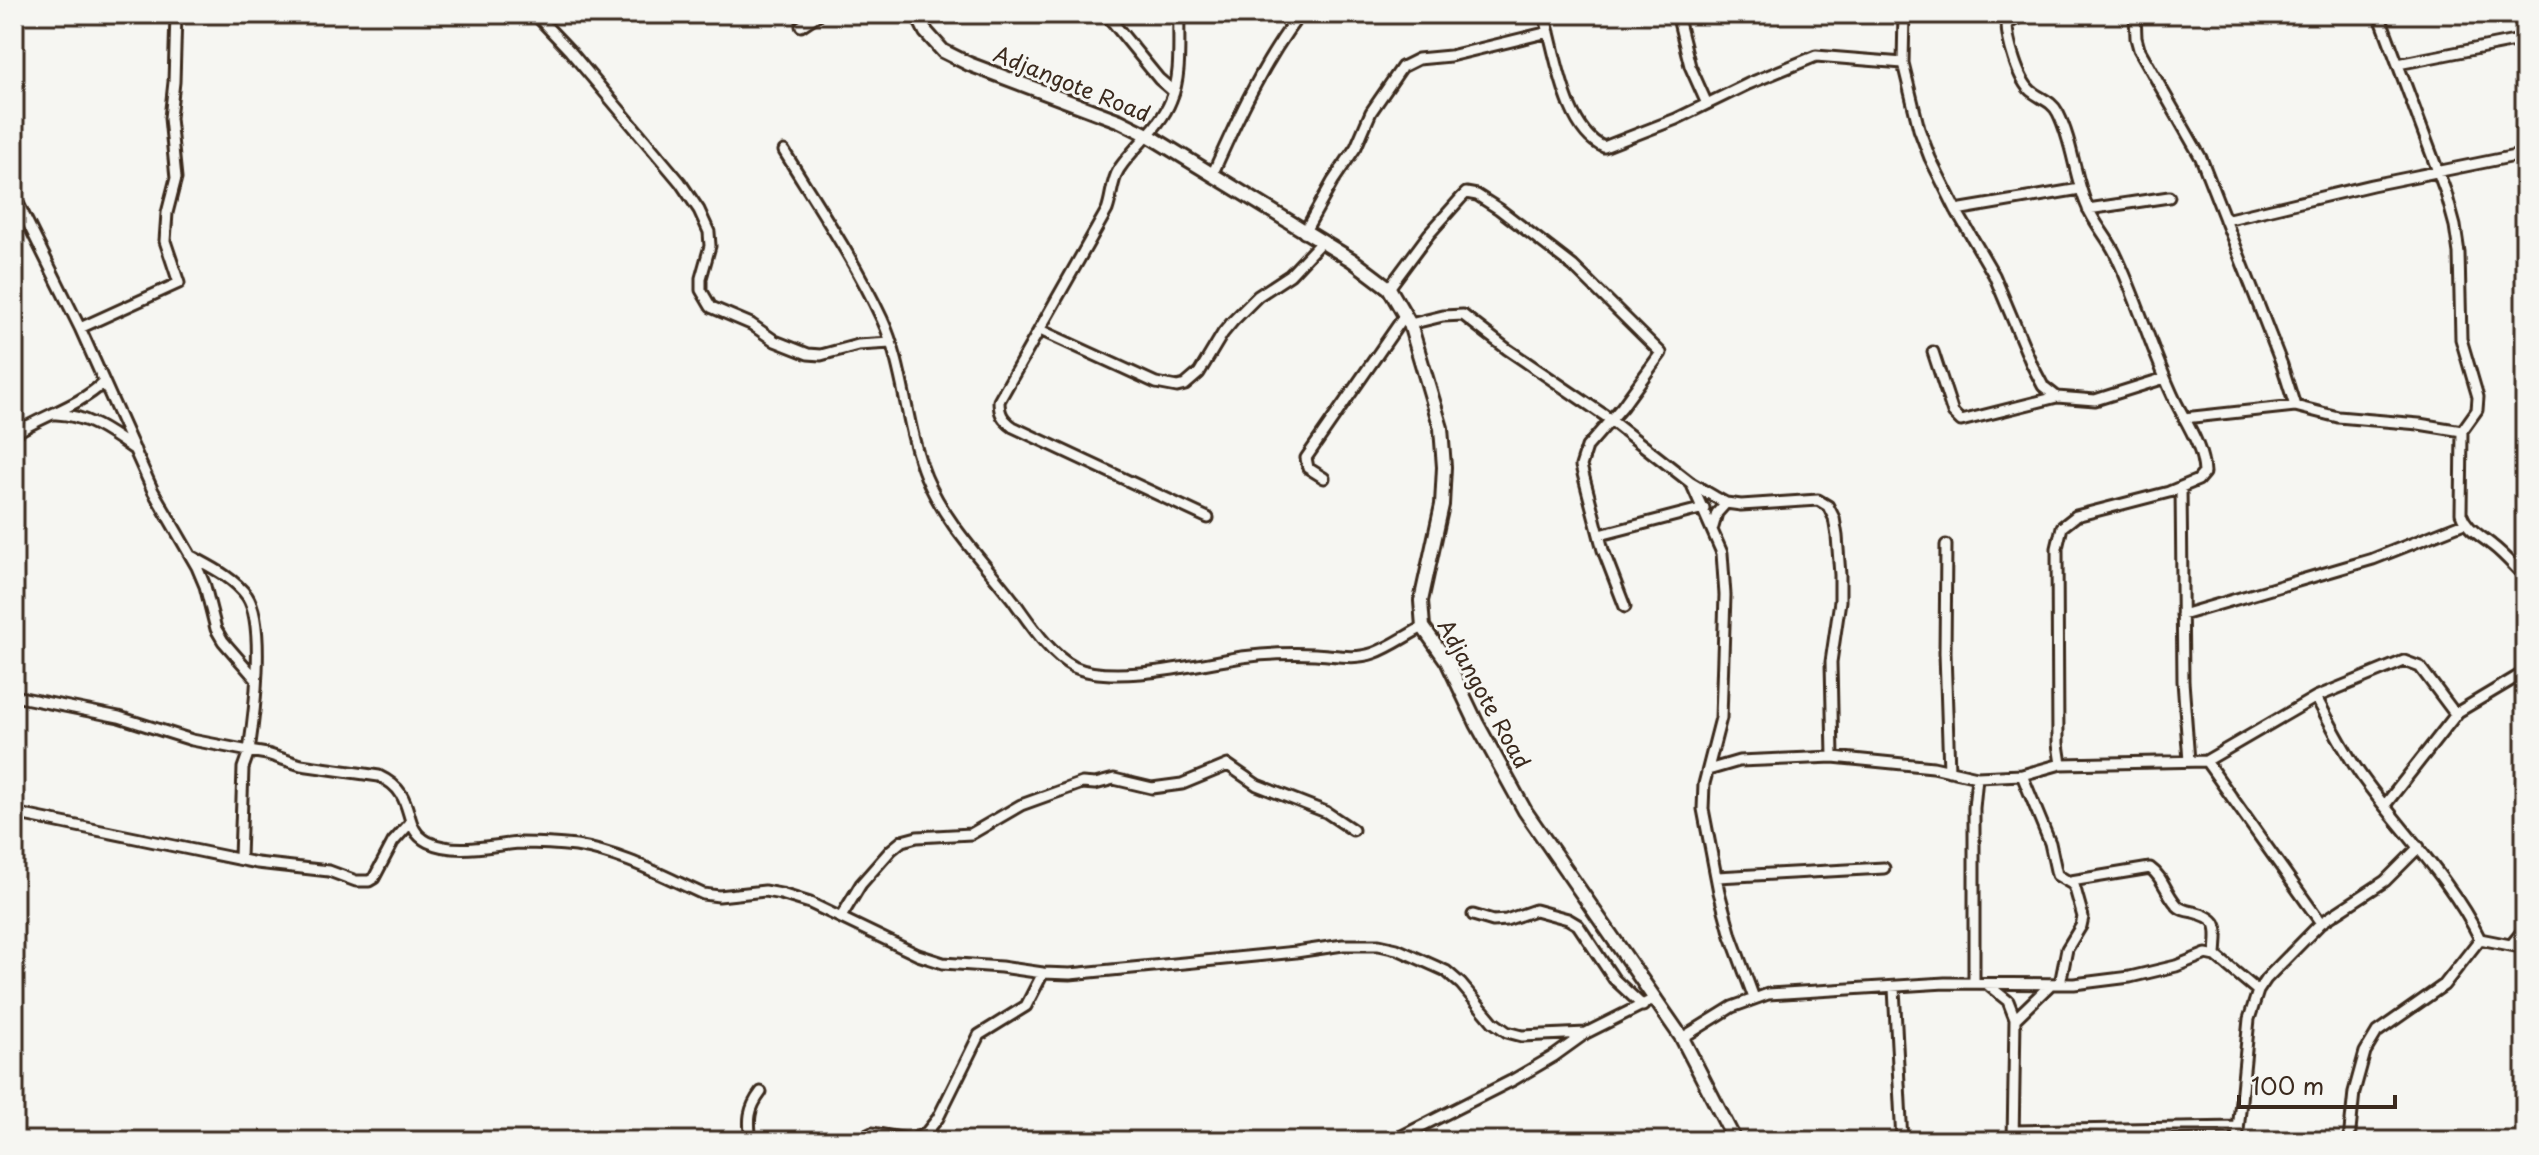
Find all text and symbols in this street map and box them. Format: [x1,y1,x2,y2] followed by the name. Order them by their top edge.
[989,36,1156,129] street label: Adjangote Road
[1431,613,1540,774] street label: Adjangote Road
[2239,1059,2395,1109] scale bar
[2251,1067,2324,1103] text: 100 m

